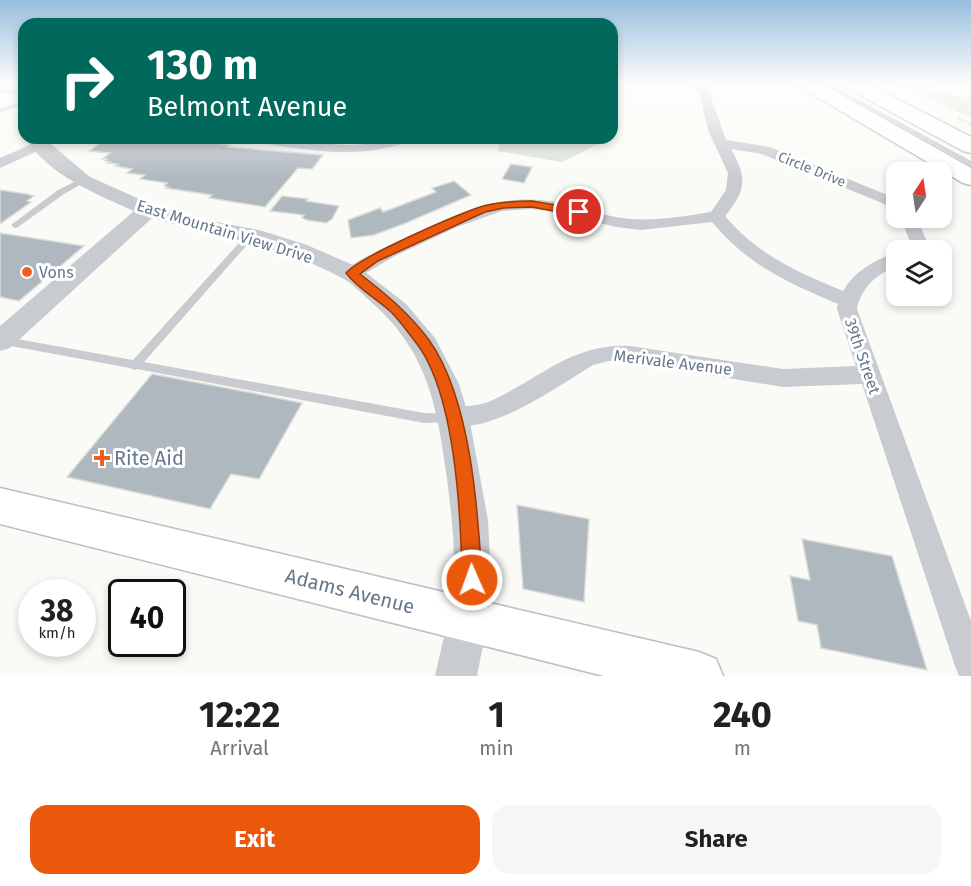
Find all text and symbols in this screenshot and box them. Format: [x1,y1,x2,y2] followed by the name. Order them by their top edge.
[147,40,258,90] text: 130 m
[48,42,126,120] icon: right
[147,91,347,123] text: Belmont Avenue
[775,148,848,191] street label: Circle Drive
[886,162,952,228] north arrow
[886,162,952,306] map controls
[553,186,604,237] pin
[562,195,595,228] icon: arrive
[135,196,315,267] street label: East Mountain View Drive
[886,240,952,306] button: layers
[39,263,74,282] place label: Vons
[20,265,34,279] marker: Vons
[841,316,884,397] street label: 39th Street
[613,346,733,379] street label: Merivale Avenue
[114,446,184,470] place label: Rite Aid
[95,451,109,465] marker: Rite Aid
[440,548,504,612] position arrow
[283,563,417,619] street label: Adams Avenue
[108,579,186,657] speed limit sign: 40
[40,593,74,629] text: 38
[38,624,76,642] text: km/h
[199,693,280,737] text: 12:22
[488,693,505,737] text: 1
[713,693,772,737] text: 240
[210,736,269,760] text: Arrival
[479,736,514,760] text: min
[734,736,751,760] text: m
[30,805,480,874] button: Exit
[492,805,941,874] button: Share

